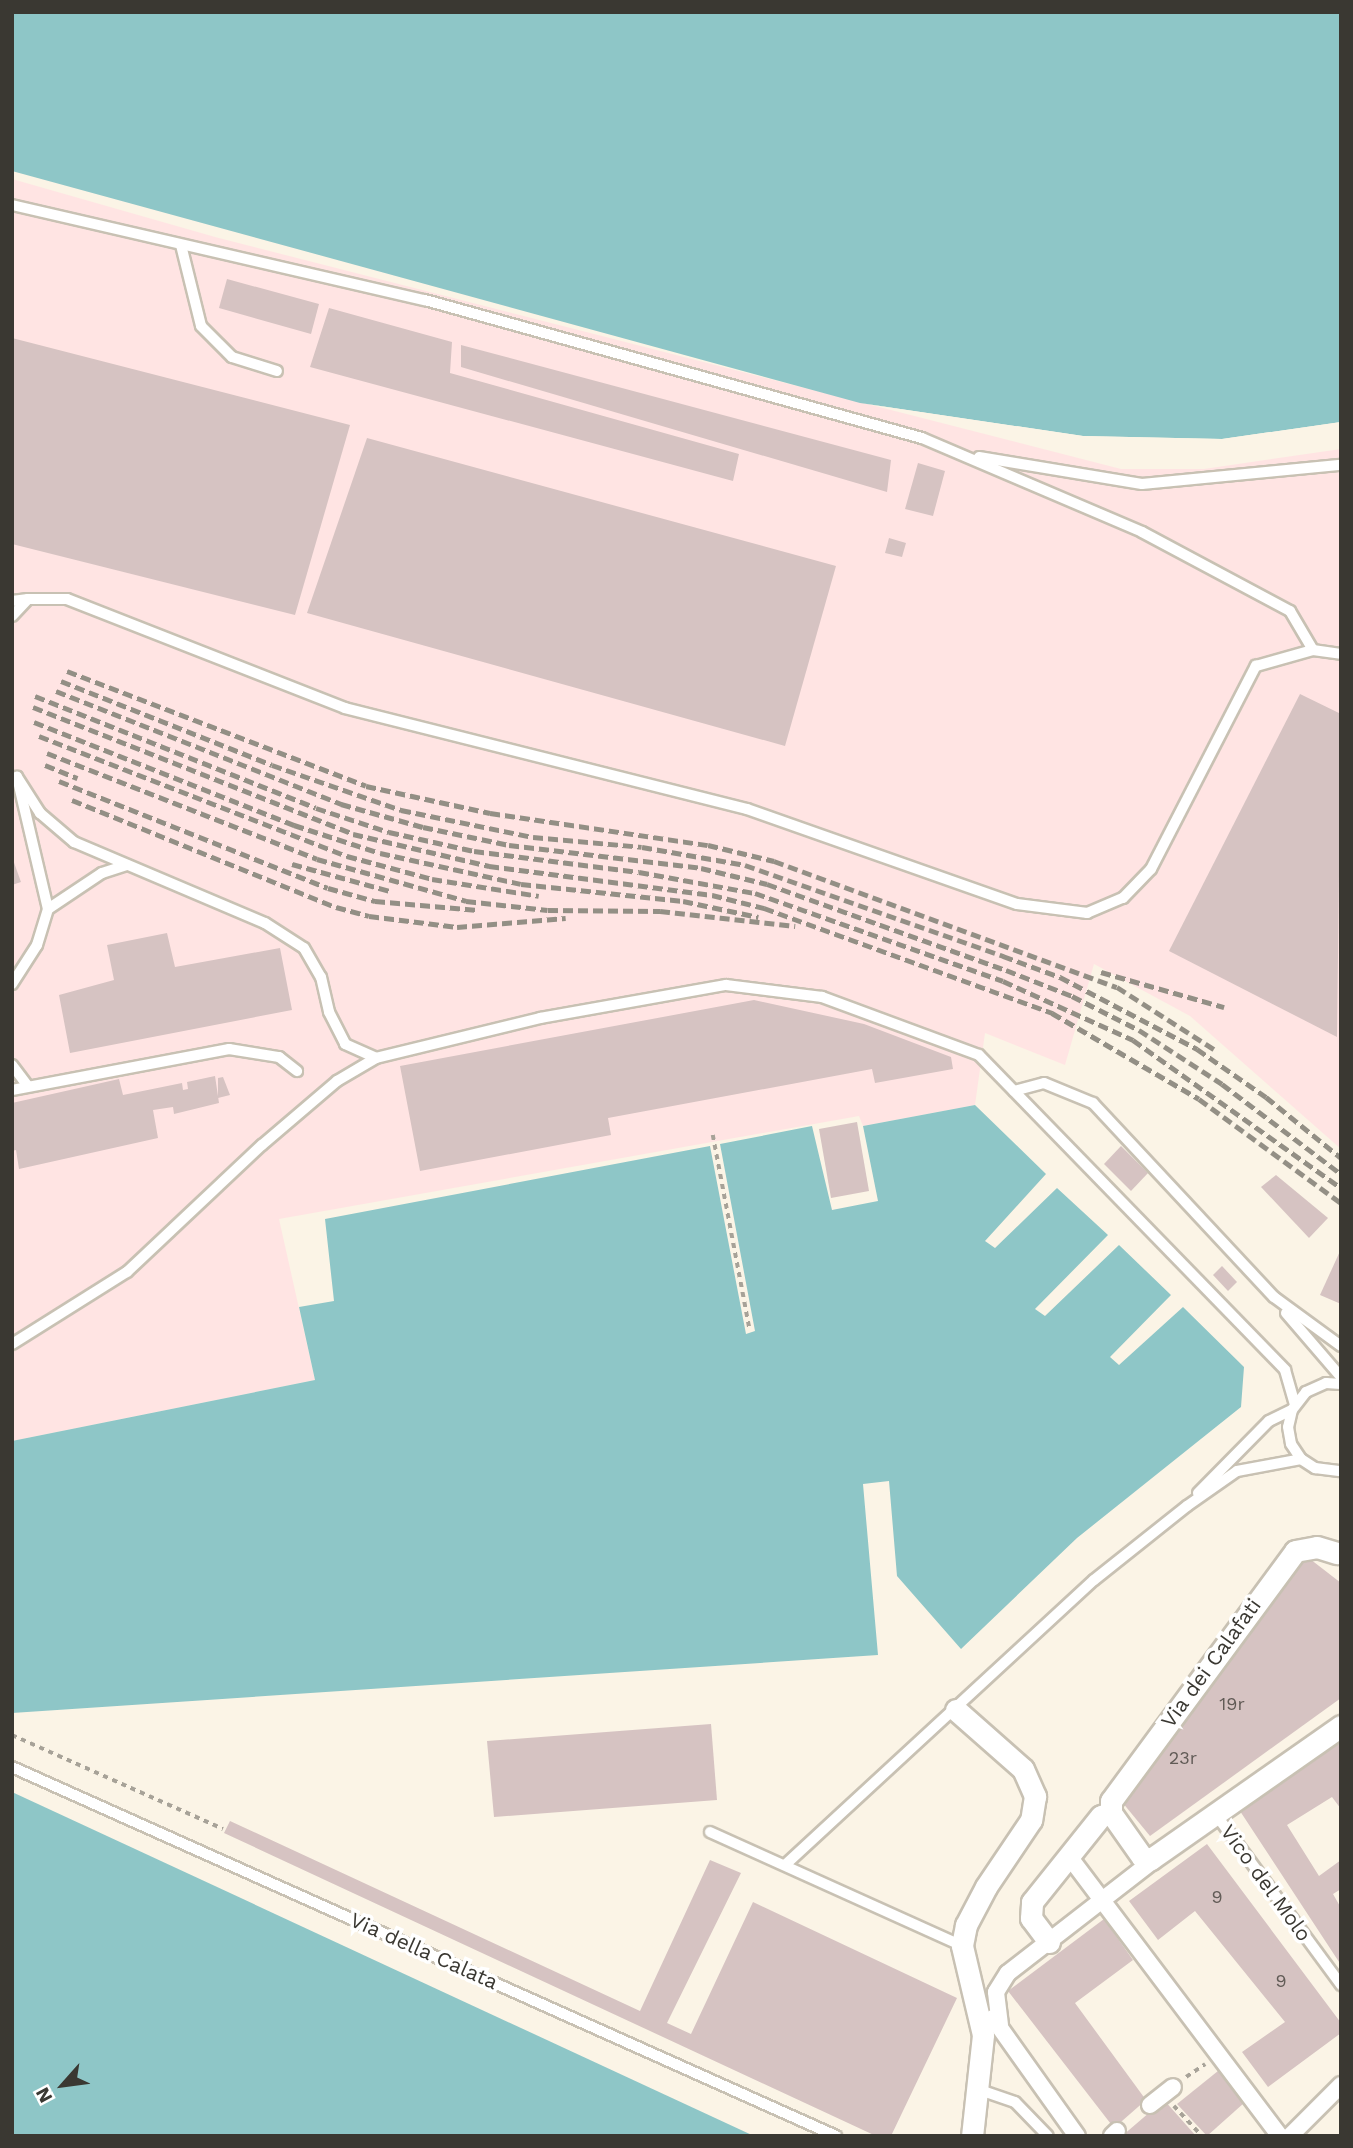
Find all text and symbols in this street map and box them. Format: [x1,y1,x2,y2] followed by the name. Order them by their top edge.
[1155,1593,1267,1733] street label: Via dei Calafati
[1219,1693,1245,1715] house number: 19r
[1169,1747,1197,1769] house number: 23r
[1215,1819,1317,1947] street label: Vico del Molo
[1211,1886,1223,1908] house number: 9
[346,1907,502,1995] street label: Via della Calata
[1275,1970,1287,1992] house number: 9
[28,2050,98,2120] north arrow
[31,2083,57,2107] text: N

